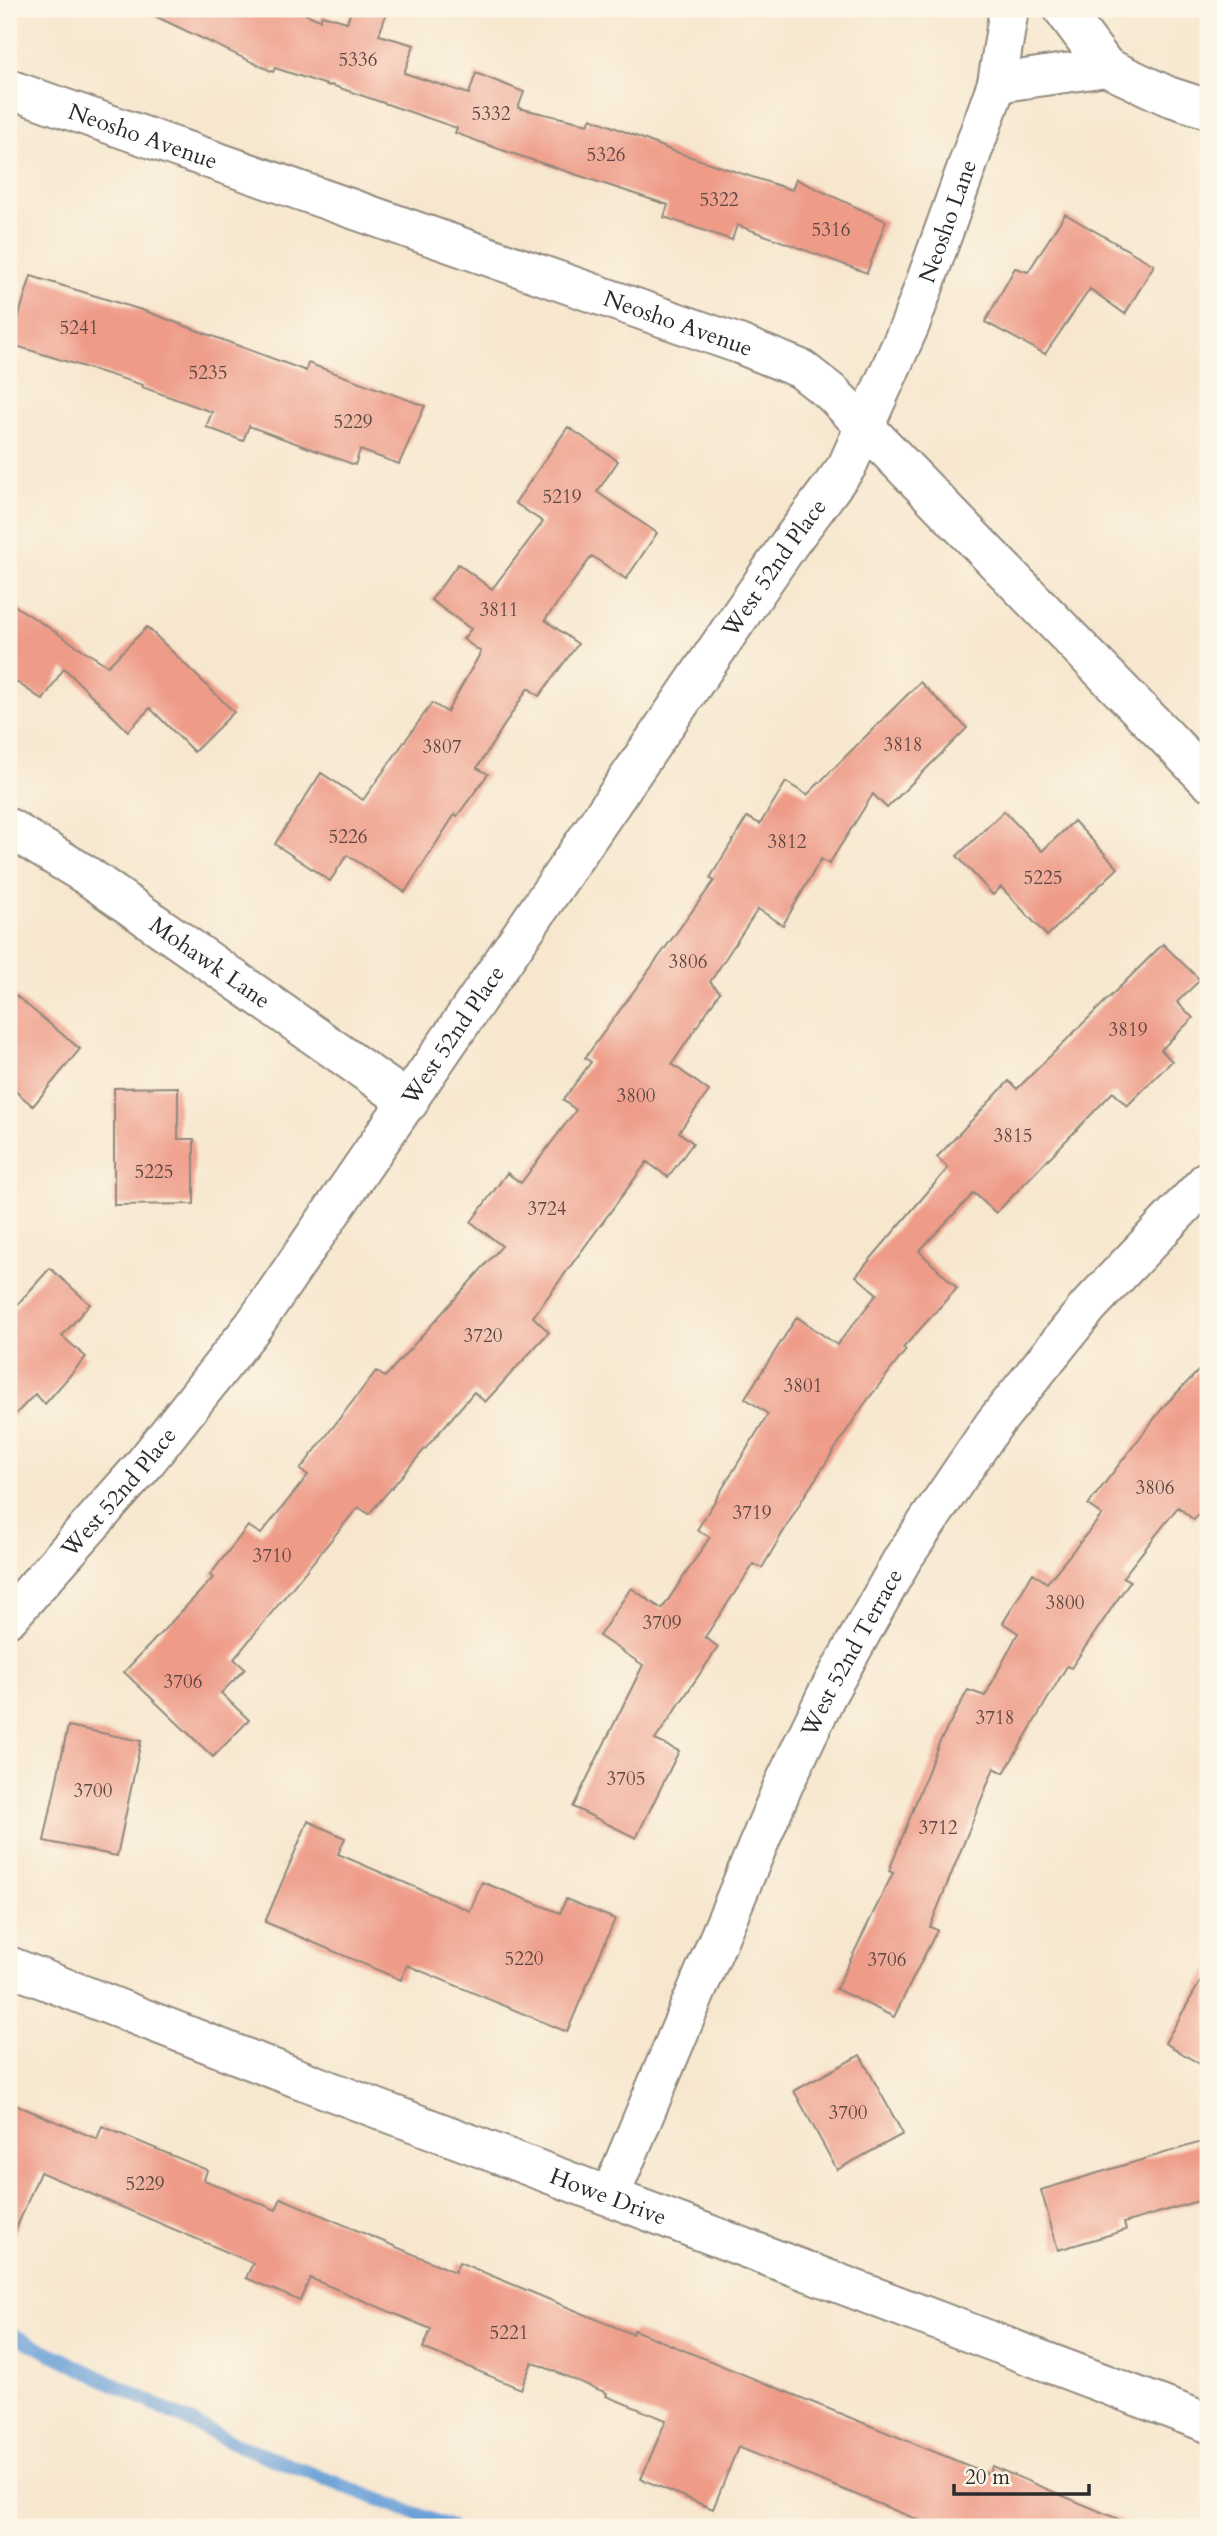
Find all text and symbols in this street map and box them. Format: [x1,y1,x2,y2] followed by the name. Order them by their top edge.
[339,47,377,73] house number: 5336
[64,95,222,176] street label: Neosho Avenue
[472,101,511,127] house number: 5332
[587,142,625,168] house number: 5326
[911,155,984,287] street label: Neosho Lane
[700,187,739,213] house number: 5322
[812,217,850,243] house number: 5316
[600,282,758,364] street label: Neosho Avenue
[60,315,98,341] house number: 5241
[189,360,227,386] house number: 5235
[334,409,373,435] house number: 5229
[543,484,582,510] house number: 5219
[714,492,833,644] street label: West 52nd Place
[480,597,518,623] house number: 3811
[884,732,922,758] house number: 3818
[423,734,462,760] house number: 3807
[329,824,367,850] house number: 5226
[768,829,807,855] house number: 3812
[1024,865,1062,891] house number: 5225
[144,909,277,1016] street label: Mohawk Lane
[669,949,707,975] house number: 3806
[393,959,511,1111] street label: West 52nd Place
[1109,1017,1148,1043] house number: 3819
[617,1083,656,1109] house number: 3800
[994,1123,1032,1149] house number: 3815
[135,1159,173,1185] house number: 5225
[528,1196,567,1222] house number: 3724
[464,1323,503,1349] house number: 3720
[784,1373,822,1399] house number: 3801
[53,1421,183,1565] street label: West 52nd Place
[1136,1475,1174,1501] house number: 3806
[733,1500,772,1526] house number: 3719
[253,1543,292,1569] house number: 3710
[793,1563,910,1743] street label: West 52nd Terrace
[1046,1590,1085,1616] house number: 3800
[643,1610,682,1636] house number: 3709
[164,1669,202,1695] house number: 3706
[976,1705,1014,1731] house number: 3718
[607,1766,645,1792] house number: 3705
[74,1778,113,1804] house number: 3700
[919,1815,958,1841] house number: 3712
[505,1946,544,1972] house number: 5220
[868,1947,906,1973] house number: 3706
[829,2100,868,2126] house number: 3700
[546,2160,671,2232] street label: Howe Drive
[126,2171,165,2197] house number: 5229
[490,2320,528,2346] house number: 5221
[954,2452,1089,2496] scale bar
[965,2463,1010,2492] text: 20 m

